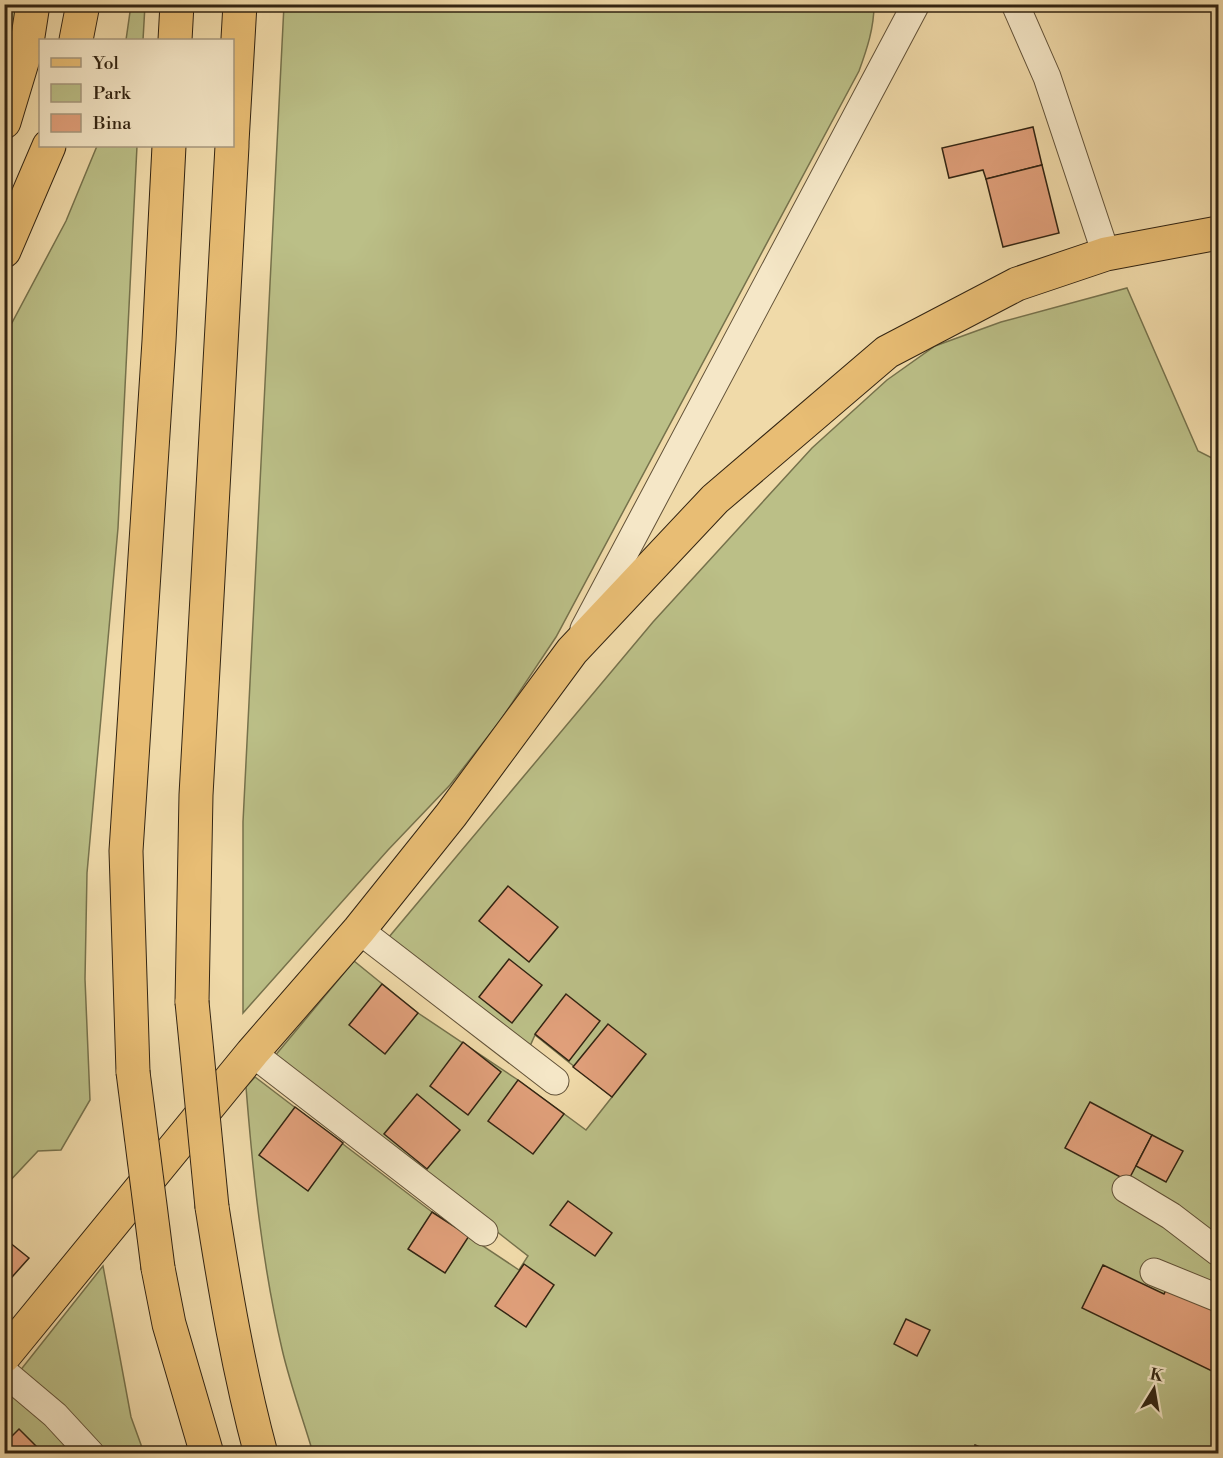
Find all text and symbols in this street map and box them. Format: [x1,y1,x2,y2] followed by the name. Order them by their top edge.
[39,39,234,147] legend
[92,52,120,75] text: Yol
[93,82,132,105] text: Park
[92,112,132,135] text: Bina
[1124,1359,1184,1419] north arrow
[1148,1364,1166,1387] text: K

